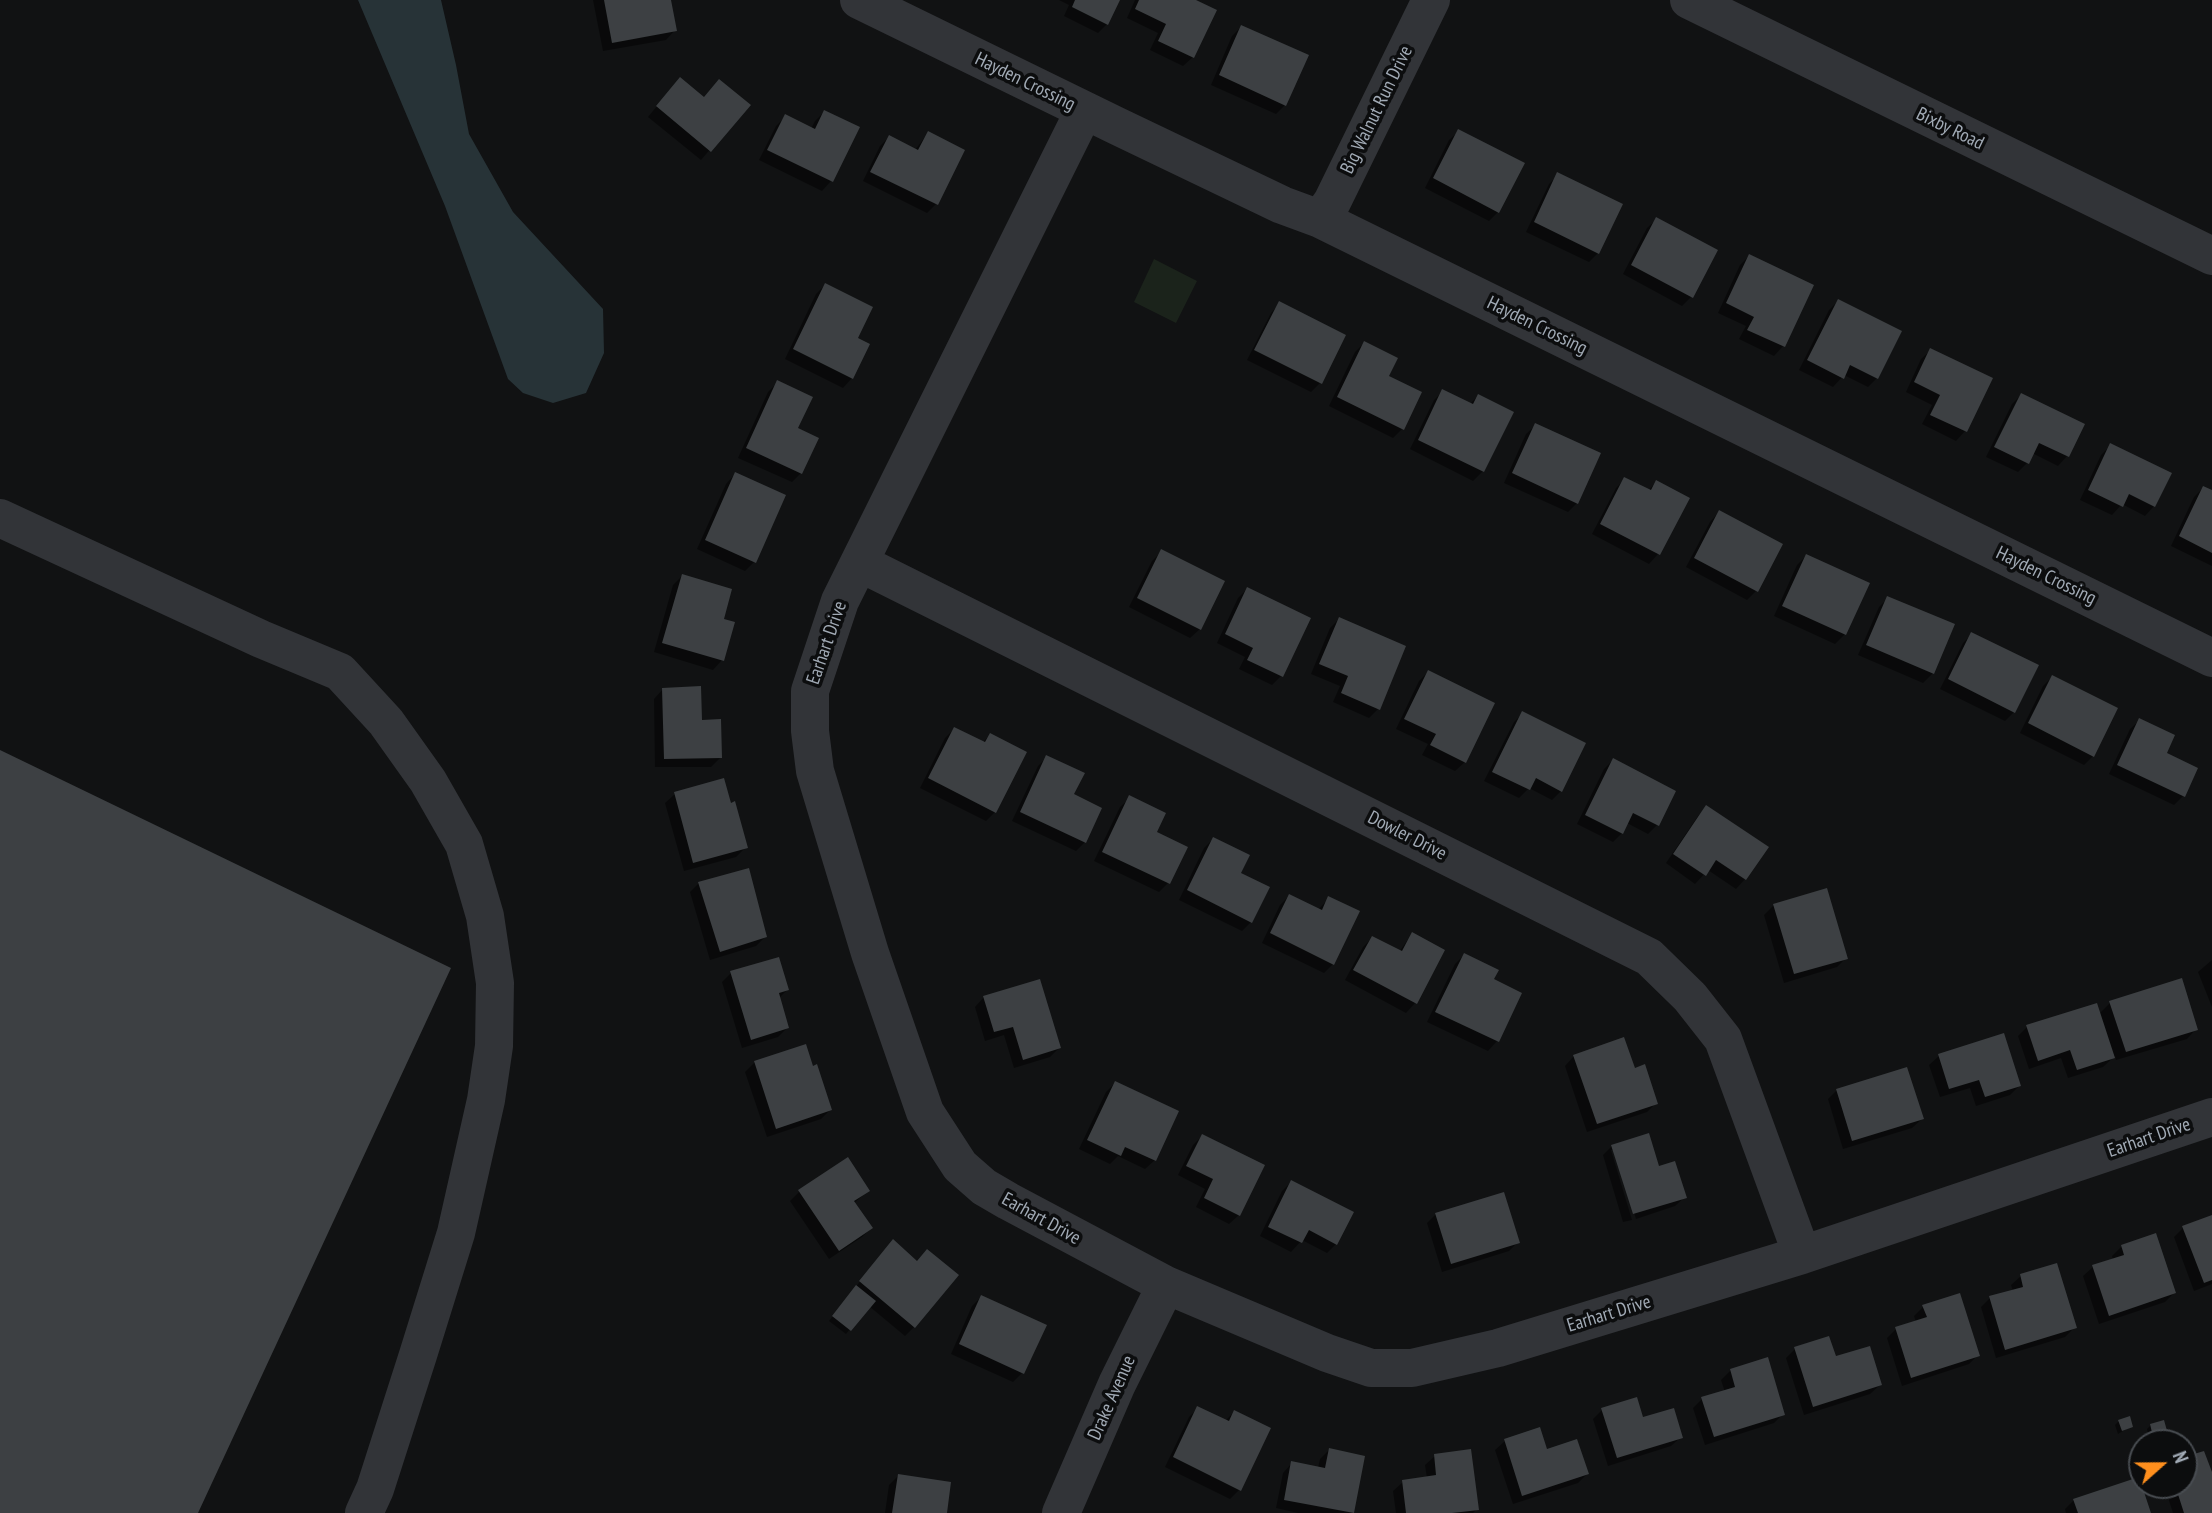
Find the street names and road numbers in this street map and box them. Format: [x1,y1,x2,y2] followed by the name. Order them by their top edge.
[1336,42,1418,178] street label: Big Walnut Run Drive
[971,48,1079,116] street label: Hayden Crossing
[1912,103,1988,155] street label: Bixby Road
[1483,292,1591,360] street label: Hayden Crossing
[1992,542,2100,610] street label: Hayden Crossing
[802,598,852,688] street label: Earhart Drive
[1364,806,1450,866] street label: Dowler Drive
[2104,1113,2194,1163] street label: Earhart Drive
[998,1188,1084,1250] street label: Earhart Drive
[1564,1290,1654,1338] street label: Earhart Drive
[1083,1352,1141,1444] street label: Drake Avenue

